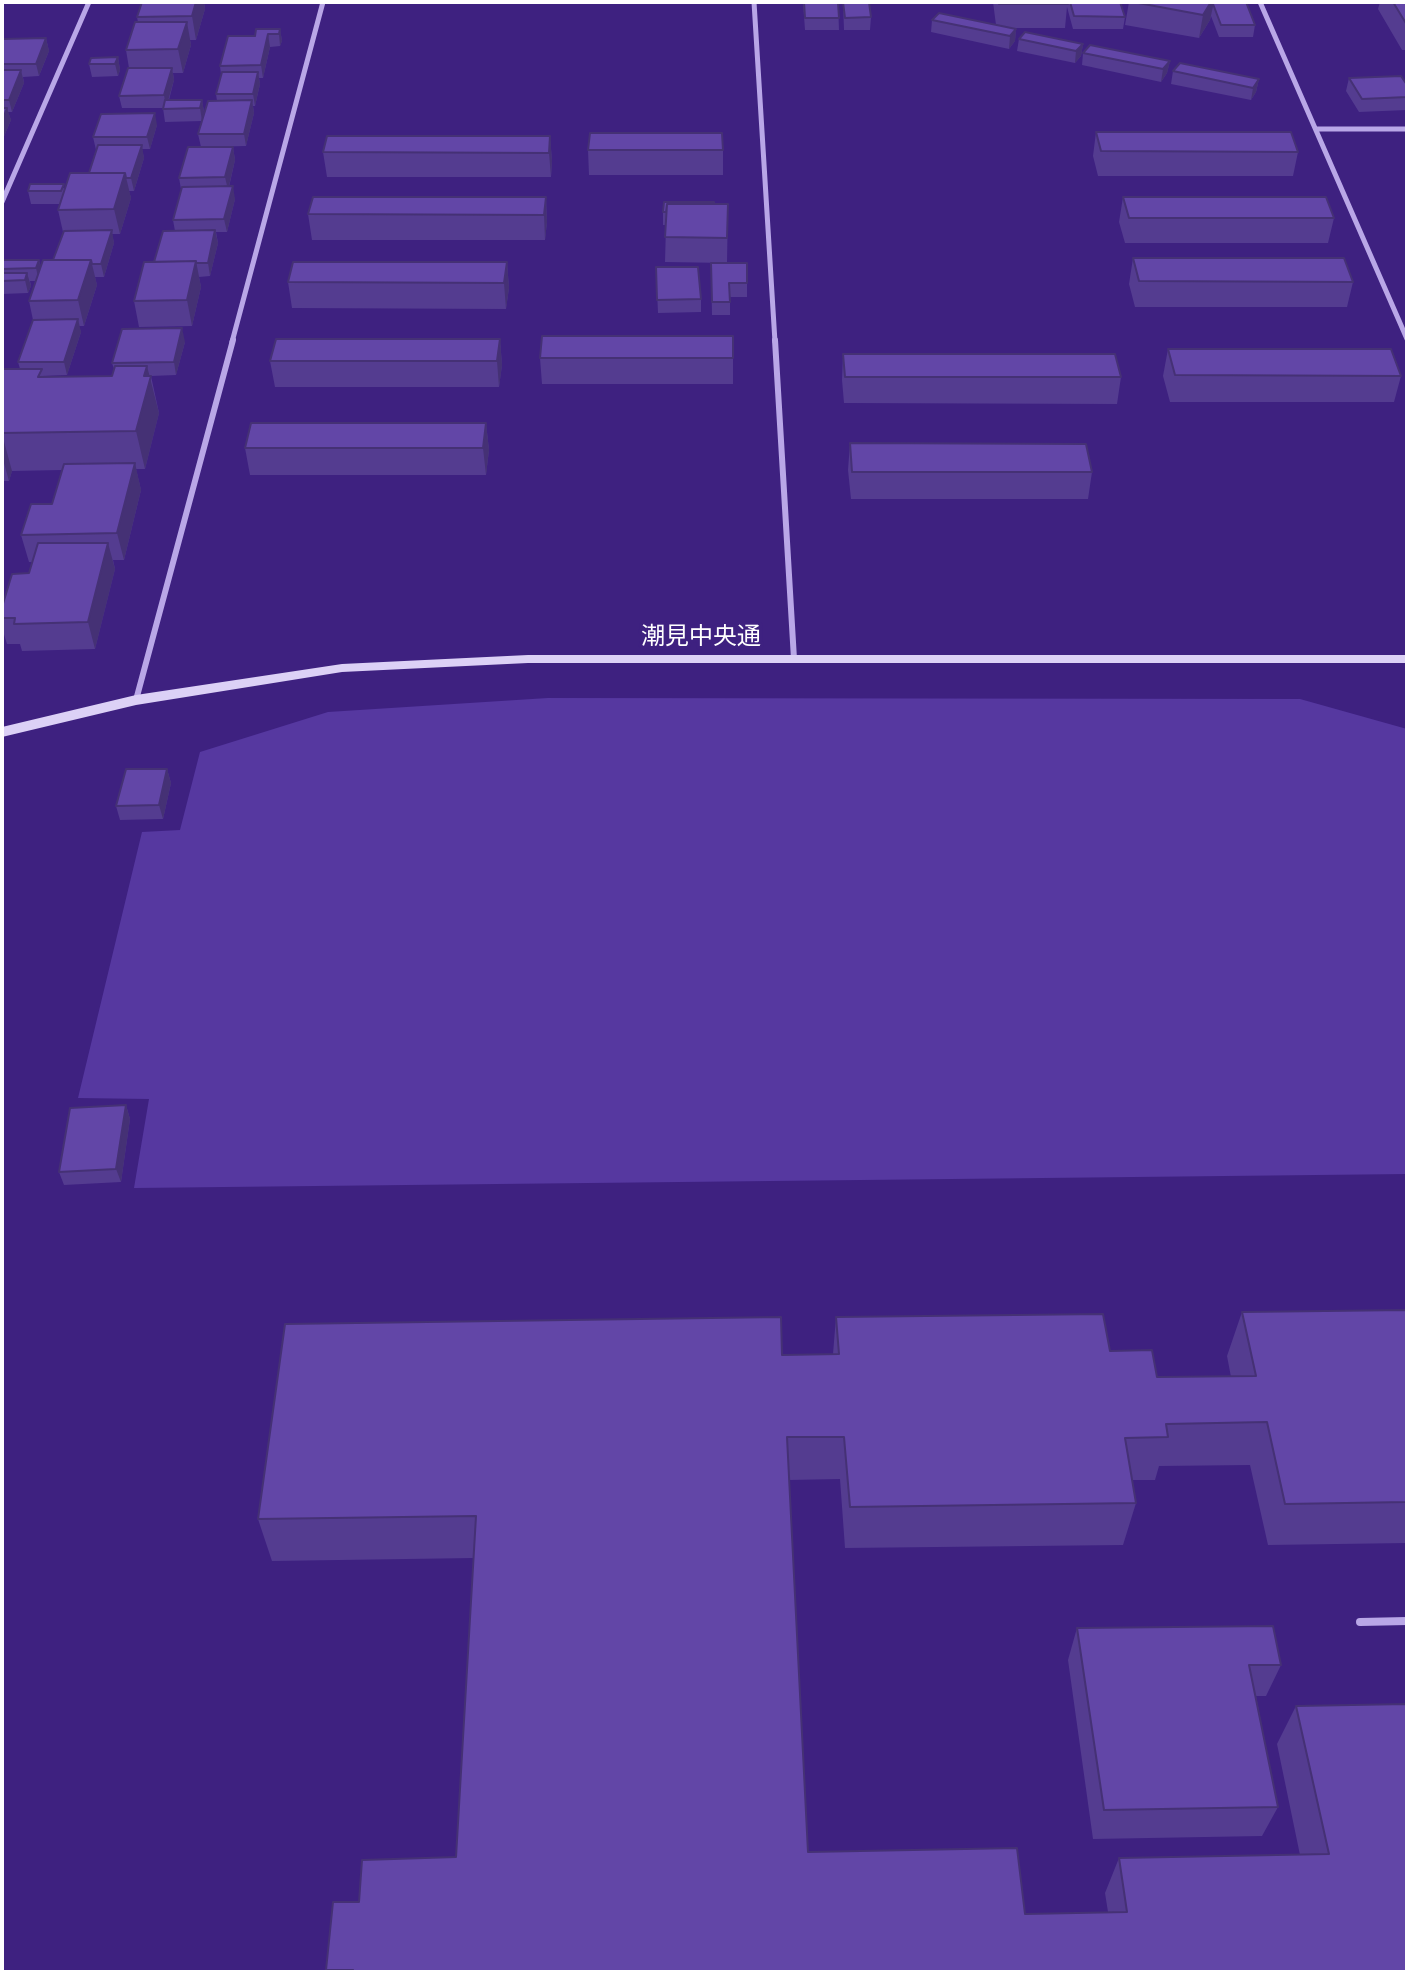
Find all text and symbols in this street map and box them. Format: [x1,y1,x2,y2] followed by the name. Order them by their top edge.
[641,623,761,651] street label: 潮見中央通

